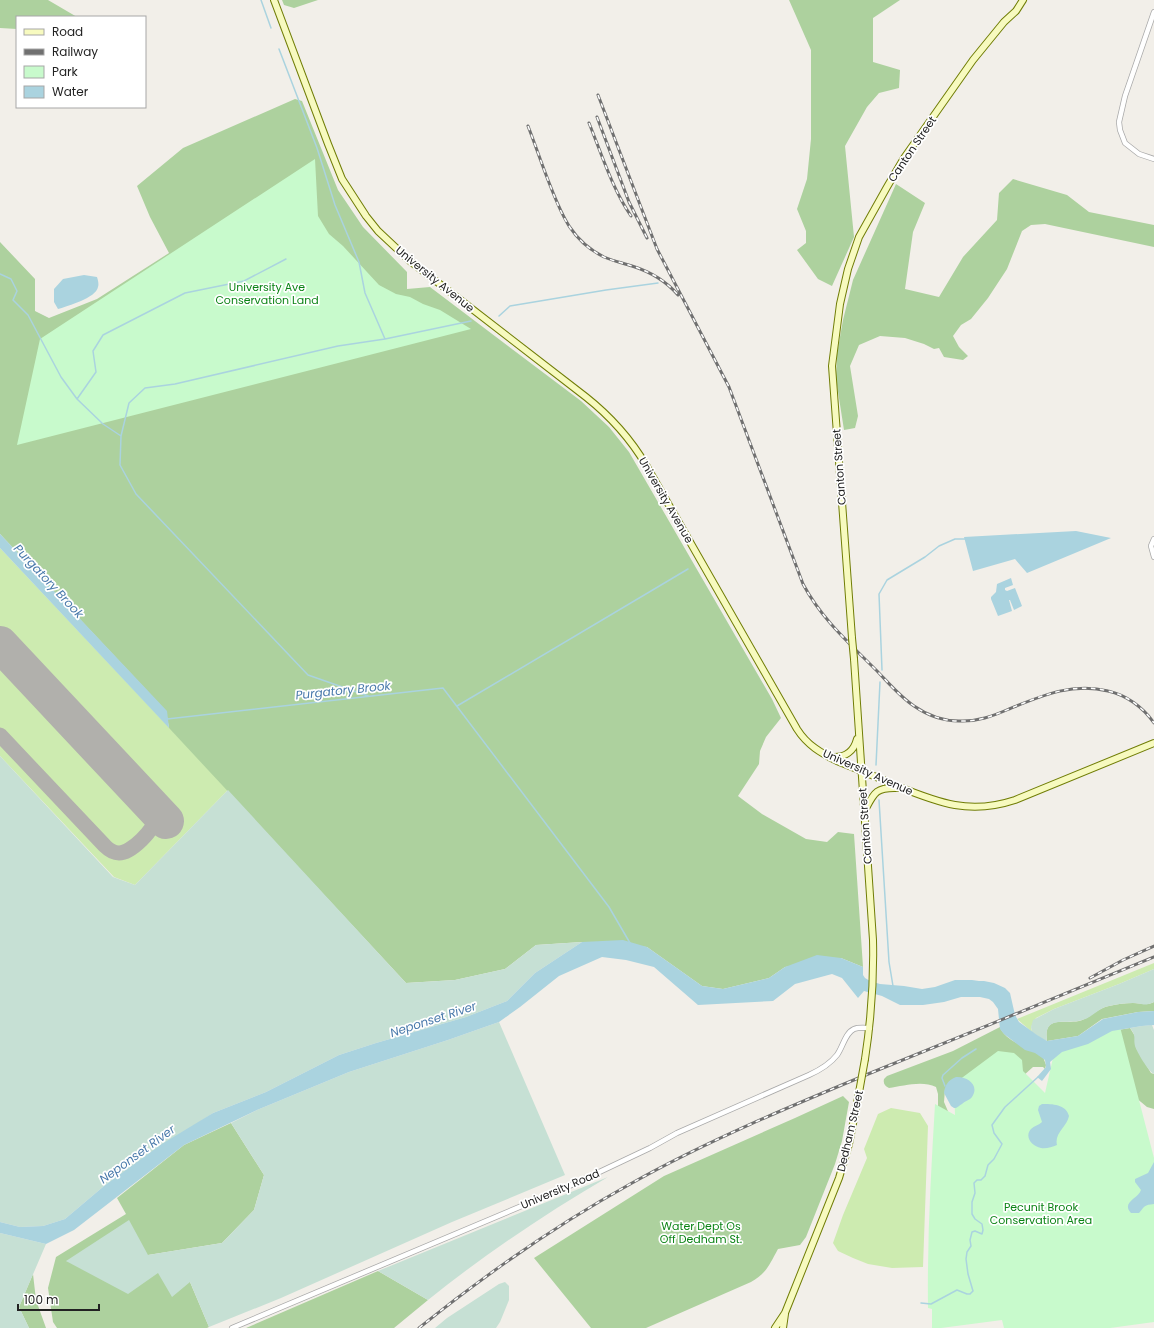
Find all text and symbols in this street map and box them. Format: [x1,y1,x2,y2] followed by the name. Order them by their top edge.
[16,16,146,108] legend
[52,23,83,40] text: Road
[52,43,98,60] text: Railway
[52,63,79,80] text: Park
[52,83,89,100] text: Water
[884,113,940,185] street label: Canton Street
[392,242,478,316] street label: University Avenue
[215,279,319,308] park label: University Ave Conservation Land
[828,428,850,506] street label: Canton Street
[635,454,697,546] street label: University Avenue
[10,540,88,622] water label: Purgatory Brook
[295,676,392,703] water label: Purgatory Brook
[820,745,916,799] street label: University Avenue
[854,787,876,865] street label: Canton Street
[388,997,479,1041] water label: Neponset River
[833,1089,867,1173] street label: Dedham Street
[96,1120,179,1187] water label: Neponset River
[518,1165,602,1213] street label: University Road
[990,1199,1092,1228] park label: Pecunit Brook Conservation Area
[660,1218,742,1247] park label: Water Dept Os Off Dedham St.
[18,1286,99,1312] scale bar
[24,1291,58,1308] text: 100 m

